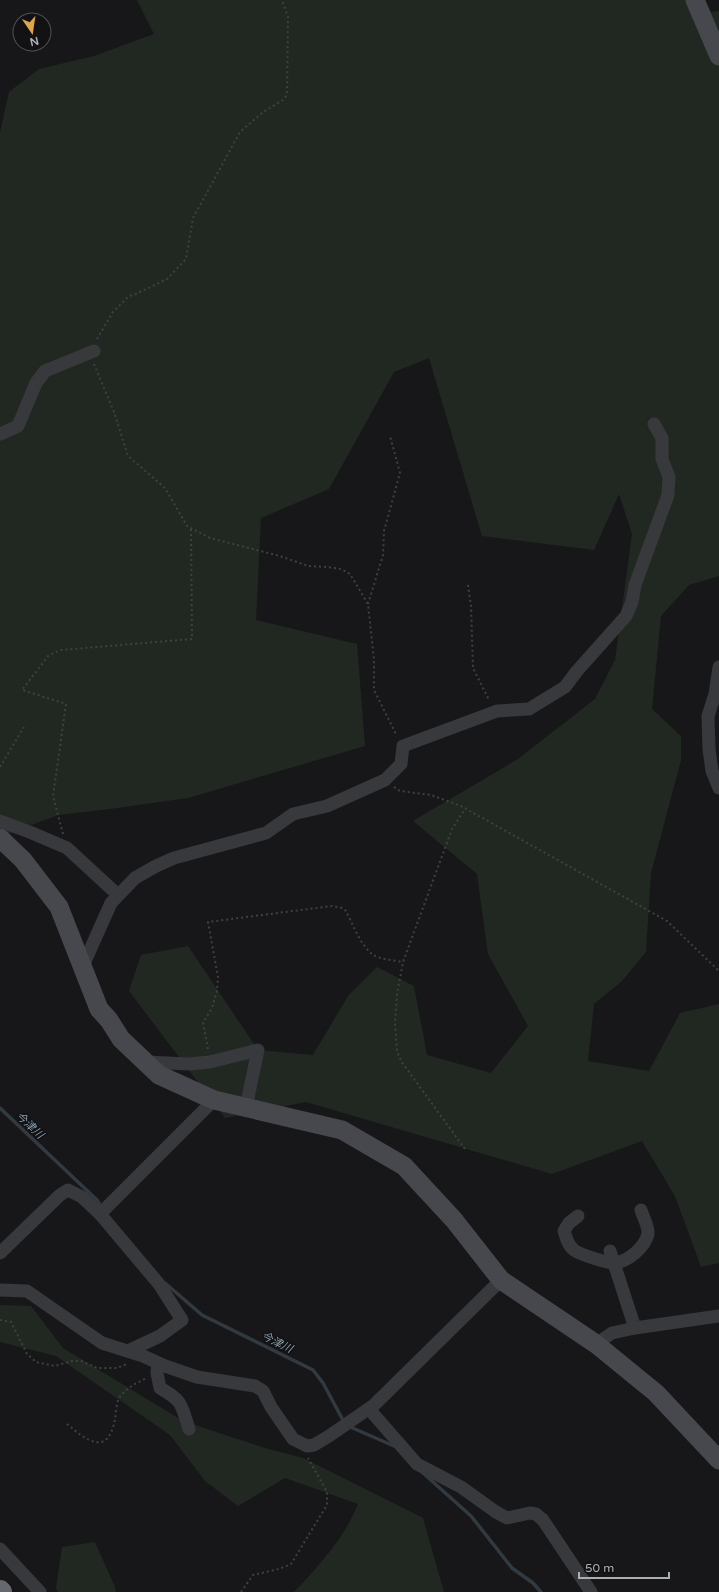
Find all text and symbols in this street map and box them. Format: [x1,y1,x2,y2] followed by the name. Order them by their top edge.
[12,12,52,52] north arrow
[28,34,40,49] text: N
[13,1109,47,1142] water label: 今津川
[259,1329,295,1356] water label: 今津川
[579,1554,669,1580] scale bar
[585,1561,614,1575] text: 50 m

